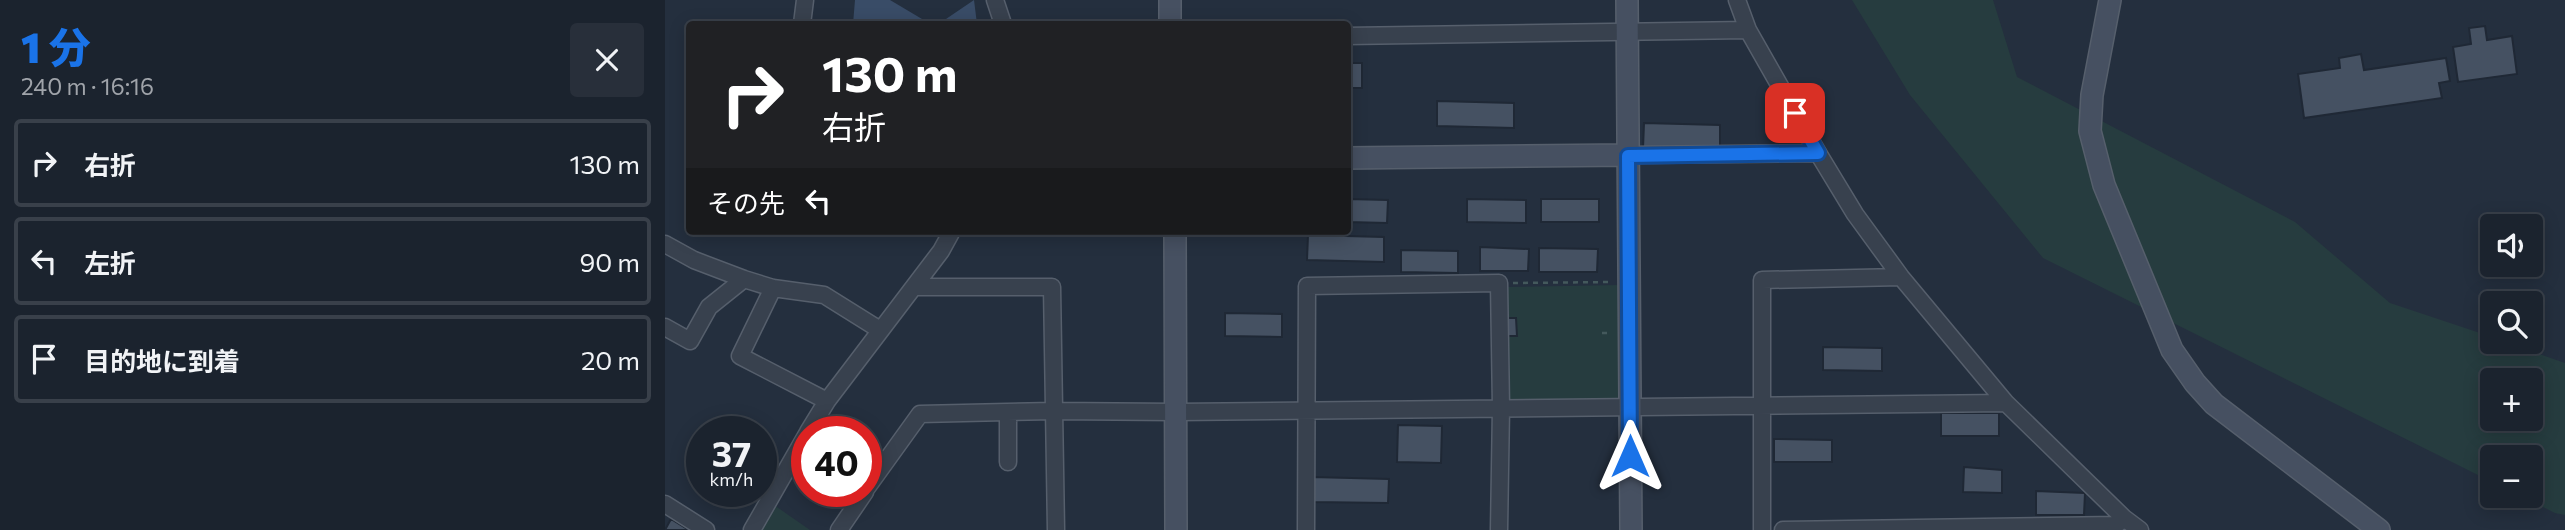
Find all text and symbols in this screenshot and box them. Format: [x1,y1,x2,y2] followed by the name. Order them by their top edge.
[21,20,91,72] text: 1 分
[570,23,644,97] button: close
[822,42,957,102] text: 130 m
[707,49,798,140] icon: right
[21,72,154,100] text: 240 m · 16:16
[1765,83,1825,143] pin
[1776,94,1814,132] icon: arrive
[822,106,886,146] text: 右折
[25,144,63,182] icon: right
[569,148,640,179] text: 130 m
[84,149,136,180] text: 右折
[799,182,837,220] icon: left
[707,187,785,218] text: その先
[2480,214,2543,508] map controls
[2480,214,2543,277] button: sound
[25,242,63,280] icon: left
[580,246,640,277] text: 90 m
[84,247,136,278] text: 左折
[2480,291,2543,354] button: search
[25,340,63,378] icon: arrive
[581,344,640,375] text: 20 m
[84,345,240,376] text: 目的地に到着
[2480,368,2543,431] button: +
[791,416,882,507] speed limit sign: 40
[1593,419,1667,493] position arrow
[712,431,751,474] text: 37
[2480,445,2543,508] button: −
[710,468,753,490] text: km/h

